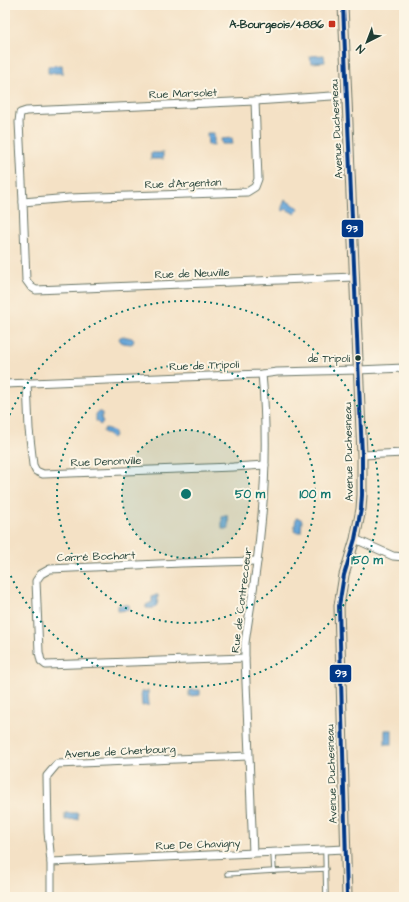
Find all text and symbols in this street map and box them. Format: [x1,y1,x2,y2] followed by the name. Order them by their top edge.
[229,17,324,34] place label: A-Bourgeois/4886
[327,19,337,29] marker: A-Bourgeois/4886
[347,22,387,62] north arrow
[353,41,368,57] text: N
[326,79,347,179] street label: Avenue Duchesneau
[149,85,218,102] street label: Rue Marsolet
[144,175,222,193] street label: Rue d'Argentan
[341,219,364,238] line badge: 93
[346,221,358,236] text: 93
[154,265,230,282] street label: Rue de Neuville
[308,352,350,366] place label: de Tripoli
[353,353,363,363] marker: de Tripoli
[169,357,240,374] street label: Rue de Tripoli
[340,402,357,502] street label: Avenue Duchesneau
[70,453,142,470] street label: Rue Denonville
[235,486,266,503] text: 50 m
[300,486,331,503] text: 100 m
[179,487,193,501] centre of rings
[228,546,255,654] street label: Rue de Contrecoeur
[57,548,136,565] street label: Carré Bochart
[351,552,384,569] text: 150 m
[329,664,352,683] line badge: 93
[335,666,347,681] text: 93
[322,724,341,824] street label: Avenue Duchesneau
[64,741,176,763] street label: Avenue de Cherbourg
[155,836,241,854] street label: Rue De Chavigny

